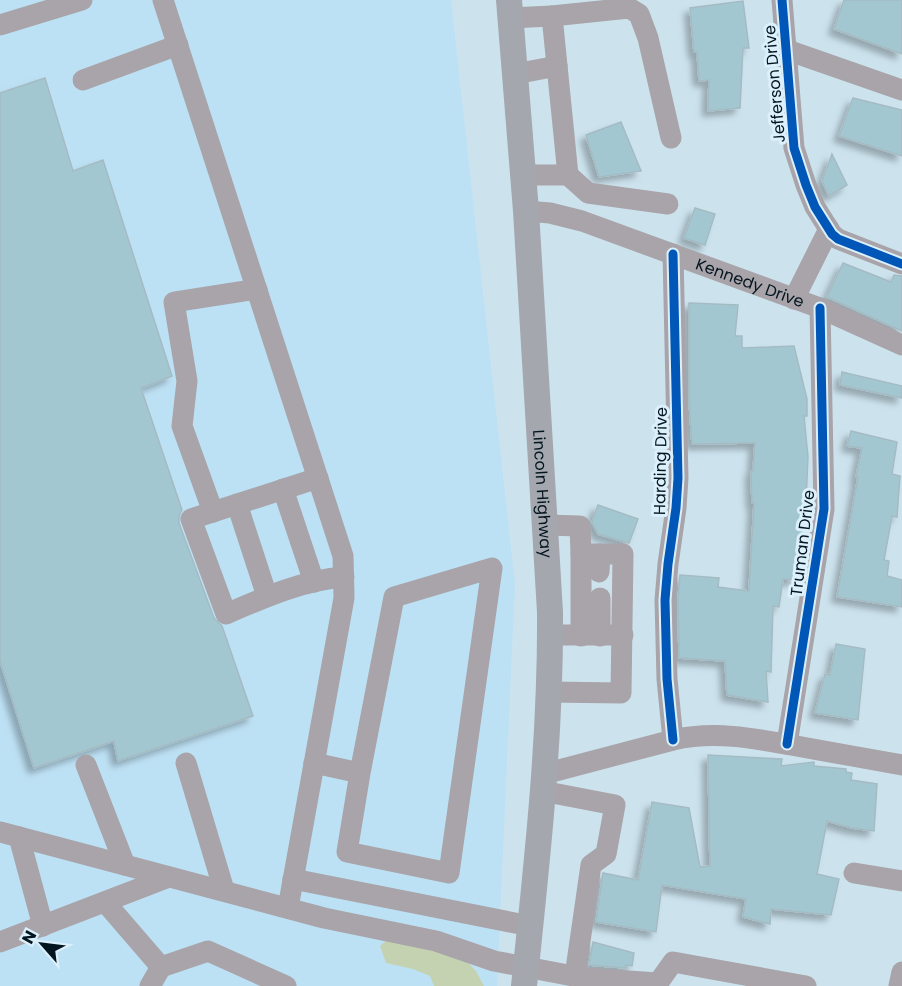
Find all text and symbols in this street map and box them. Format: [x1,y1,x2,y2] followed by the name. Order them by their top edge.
[758,24,791,144] street label: Jefferson Drive
[692,252,808,313] street label: Kennedy Drive
[648,407,673,515] street label: Harding Drive
[527,429,558,559] street label: Lincoln Highway
[785,489,820,597] street label: Truman Drive
[12,914,72,974] north arrow
[16,926,42,948] text: N

